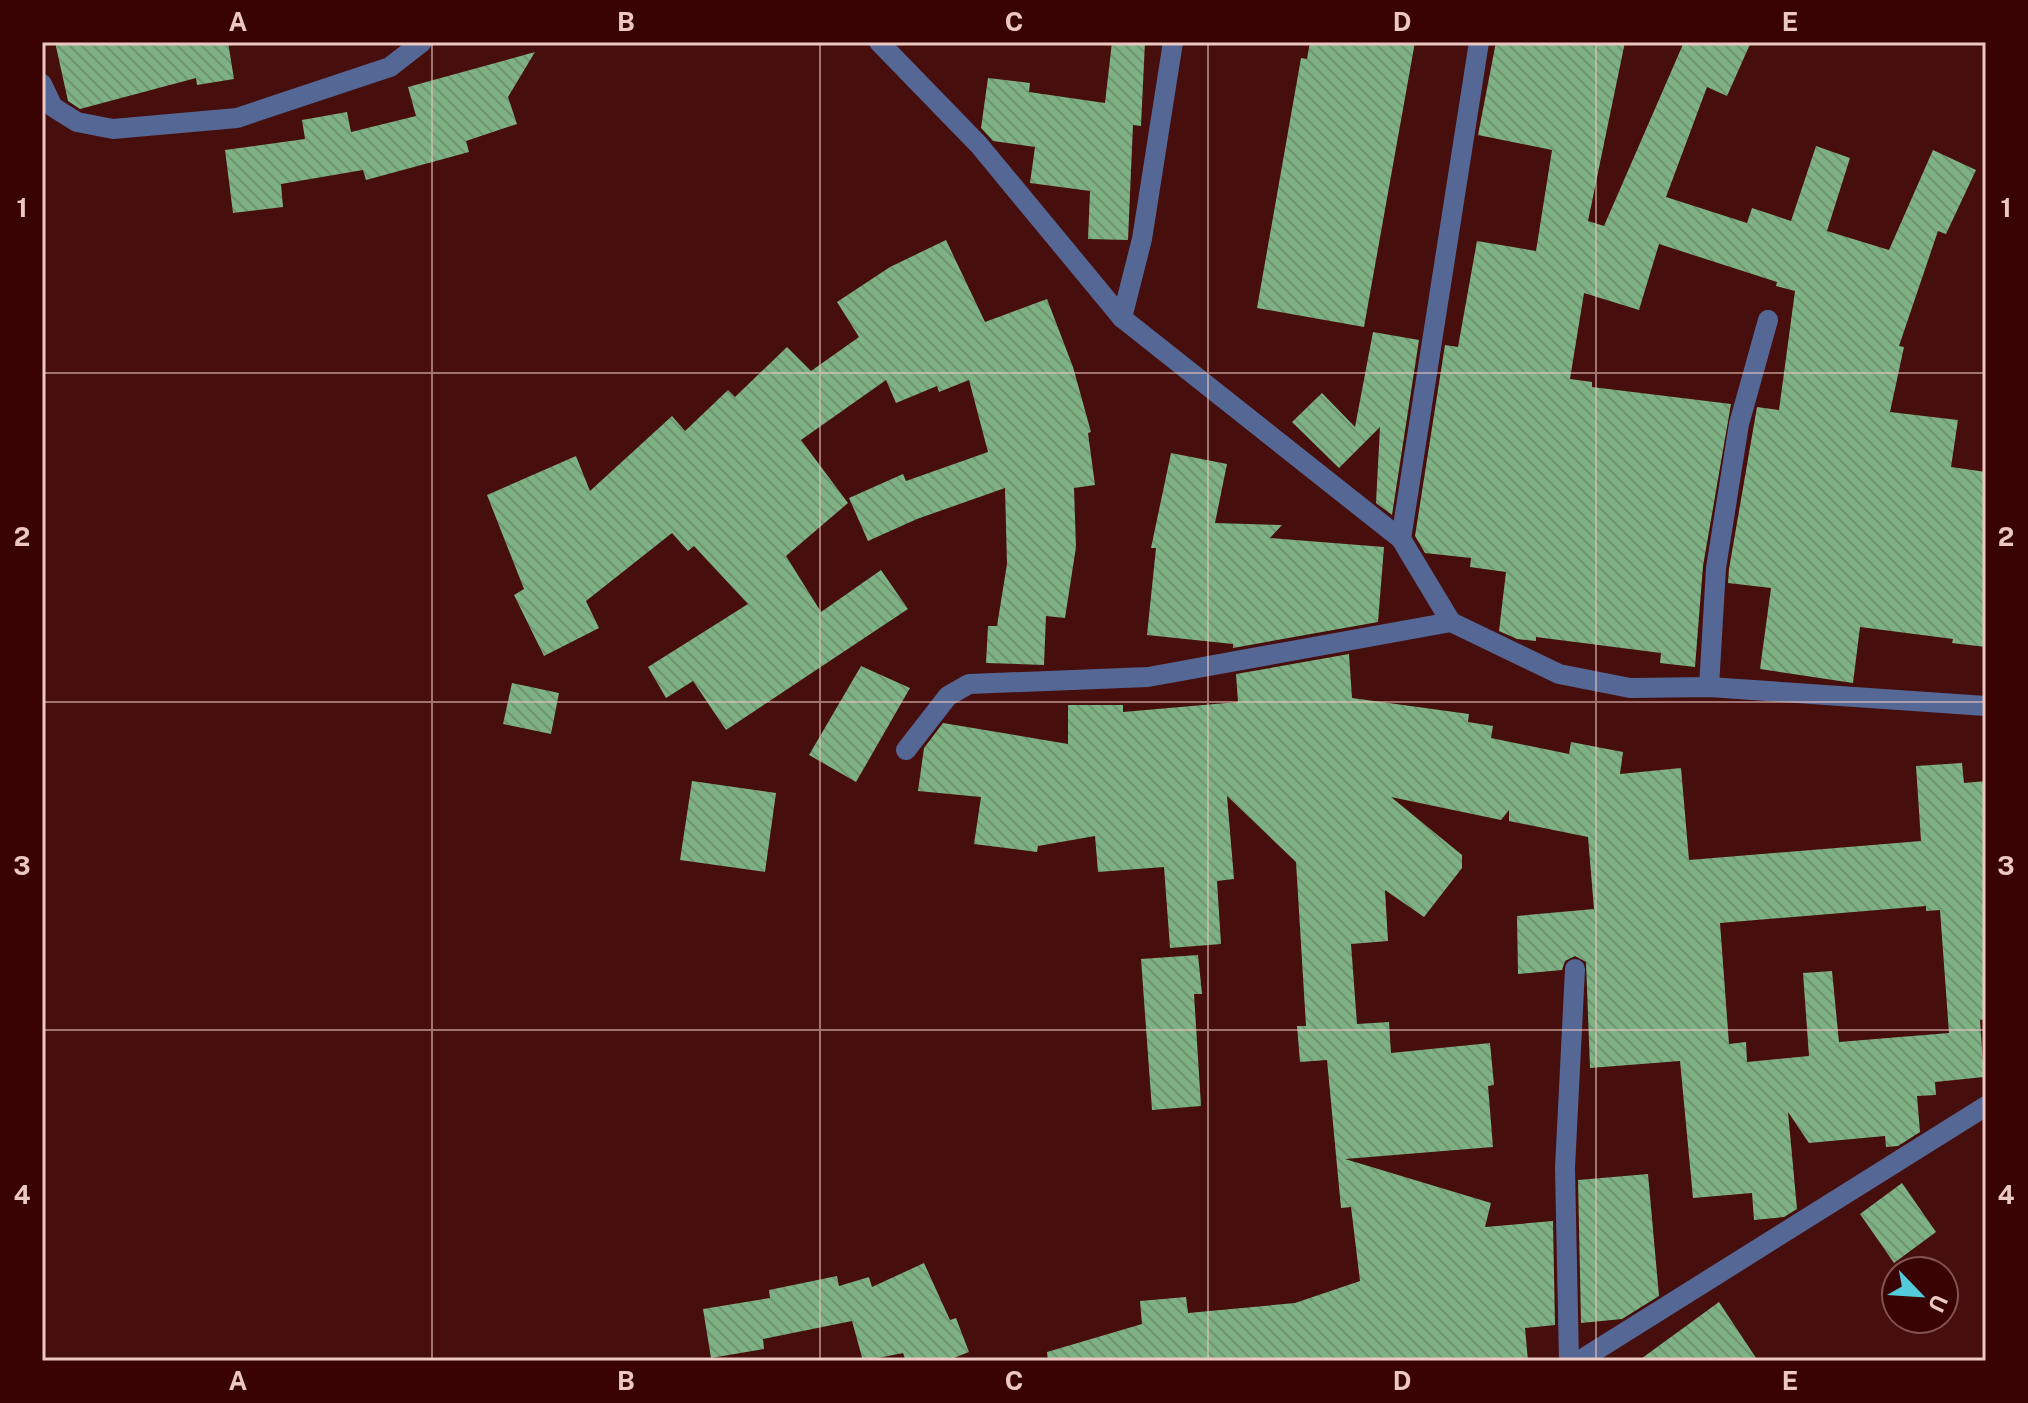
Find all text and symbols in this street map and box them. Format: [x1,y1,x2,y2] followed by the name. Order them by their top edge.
[229,6,248,37] text: A
[617,6,635,37] text: B
[1005,6,1023,37] text: C
[1393,6,1411,37] text: D
[1782,6,1798,37] text: E
[16,192,28,223] text: 1
[2000,192,2012,223] text: 1
[14,521,30,552] text: 2
[1998,521,2014,552] text: 2
[13,850,31,881] text: 3
[1997,850,2015,881] text: 3
[13,1179,31,1210] text: 4
[1997,1179,2015,1210] text: 4
[1880,1255,1960,1335] north arrow
[1923,1291,1953,1316] text: U
[229,1365,248,1396] text: A
[617,1365,635,1396] text: B
[1005,1365,1023,1396] text: C
[1393,1365,1411,1396] text: D
[1782,1365,1798,1396] text: E

